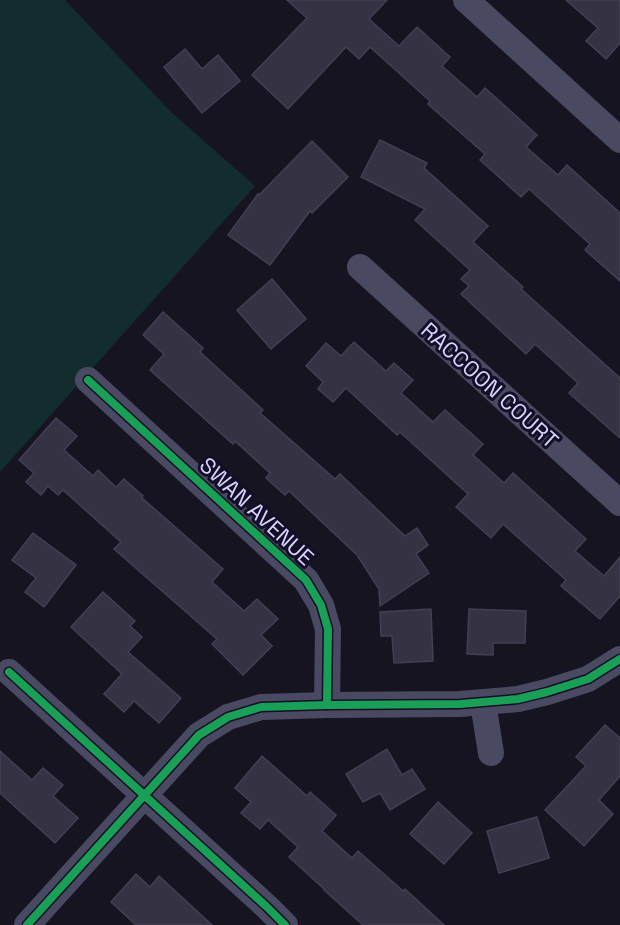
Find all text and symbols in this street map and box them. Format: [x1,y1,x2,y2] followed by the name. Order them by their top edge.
[415,316,565,454] street label: RACCOON COURT
[194,451,320,571] street label: SWAN AVENUE

